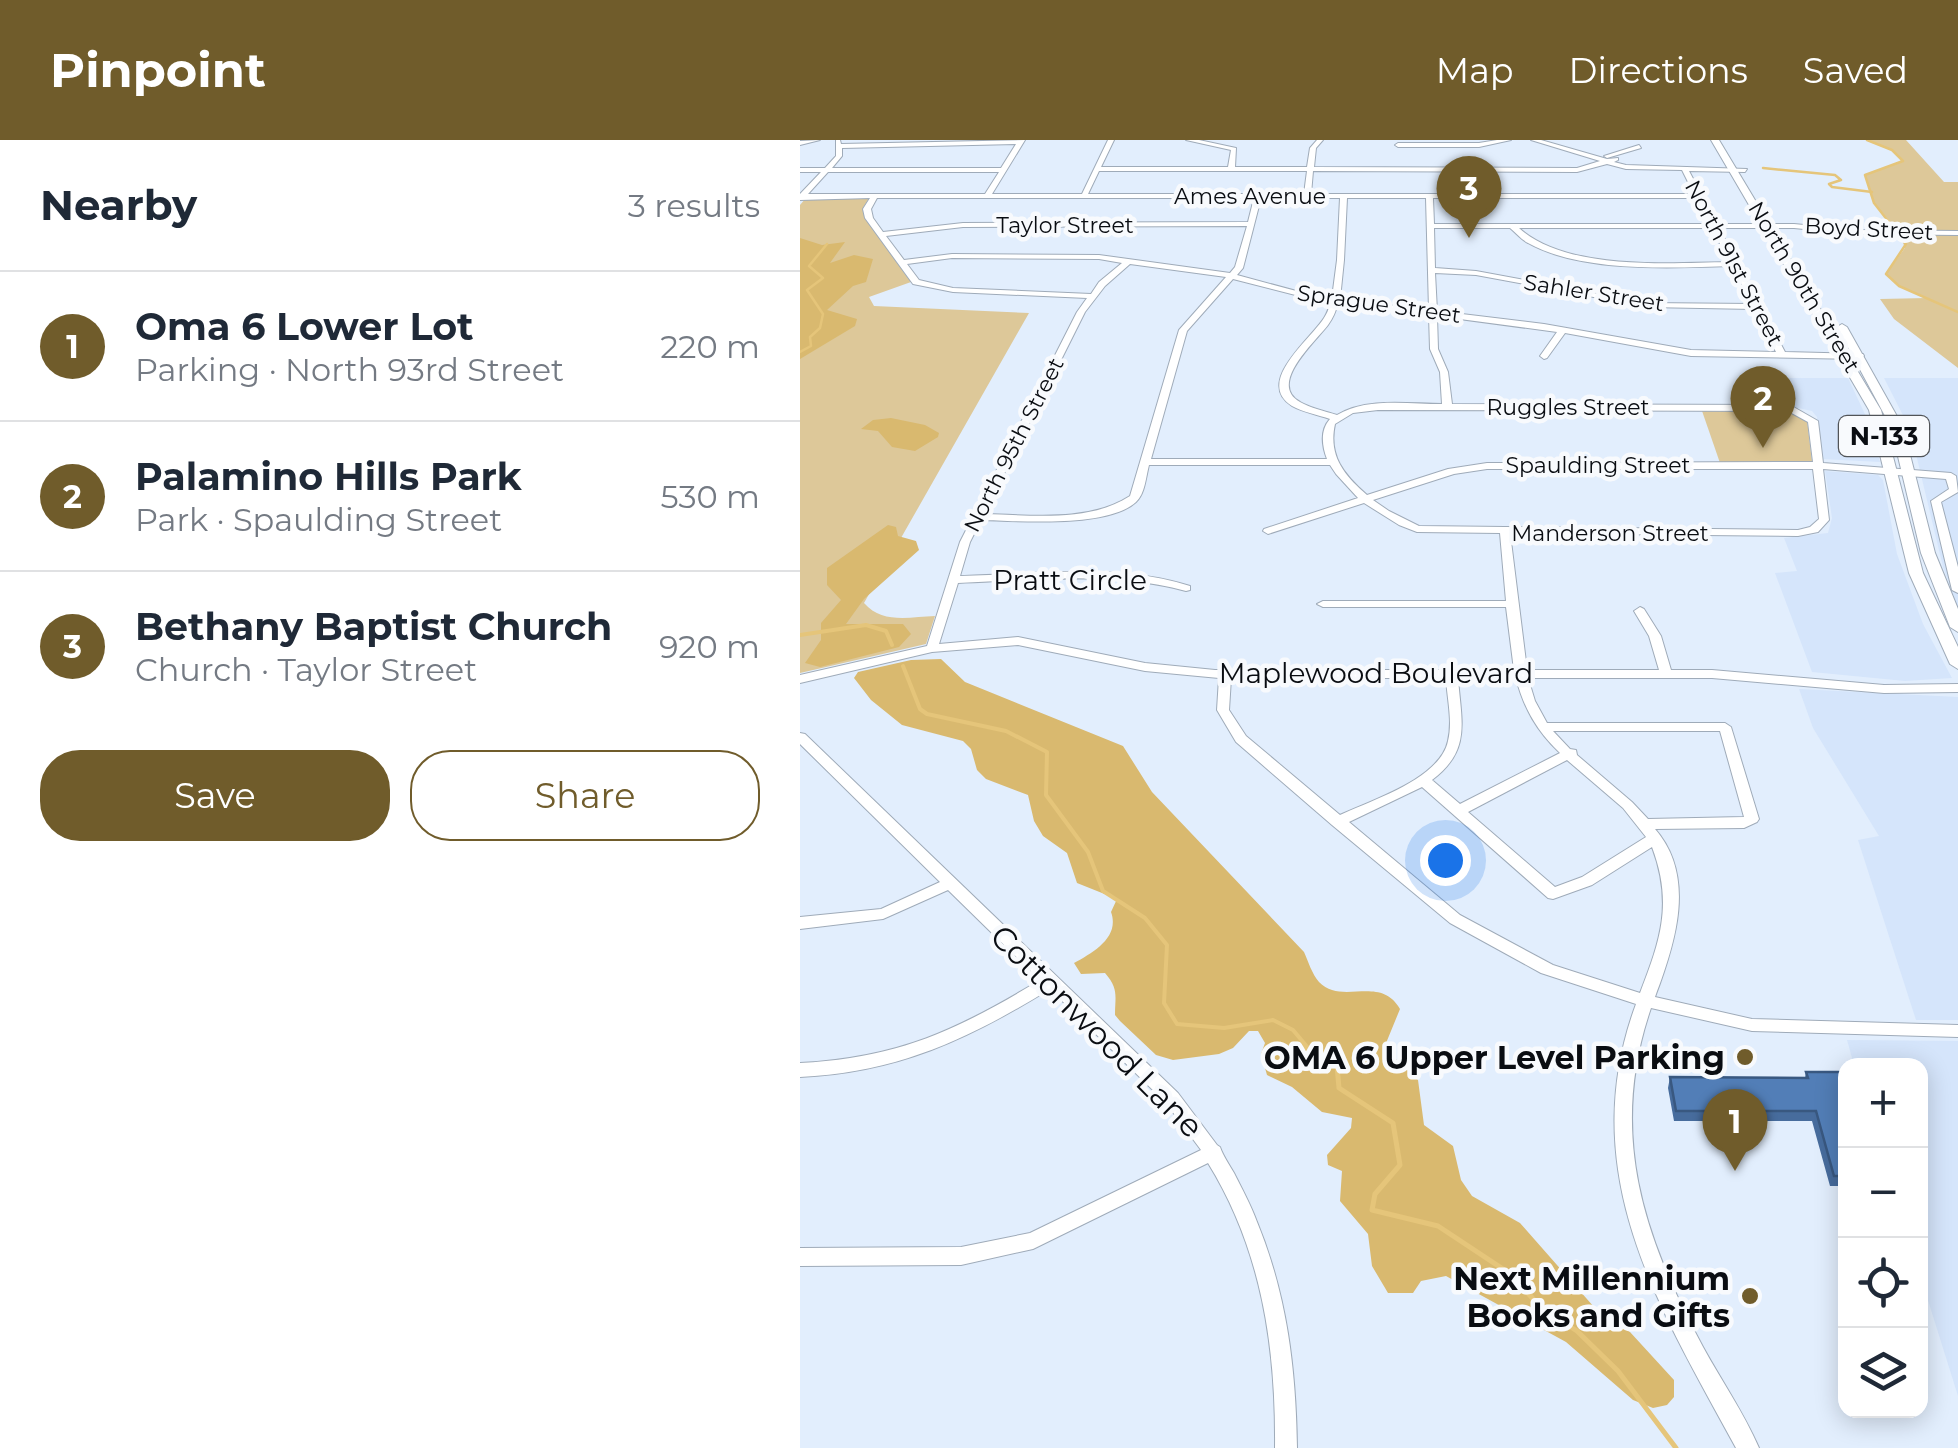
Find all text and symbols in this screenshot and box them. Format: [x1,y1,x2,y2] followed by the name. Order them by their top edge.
[50,41,266,99] text: Pinpoint
[1436,49,1514,92] text: Map
[1569,49,1748,92] text: Directions
[1803,49,1908,92] text: Saved
[1436,156,1502,238] pin: 3
[1679,176,1789,350] street label: North 91st Street
[40,179,197,231] text: Nearby
[1174,183,1326,210] street label: Ames Avenue
[628,186,760,225] text: 3 results
[1742,197,1866,377] street label: North 90th Street
[996,212,1134,239] street label: Taylor Street
[1804,212,1934,246] street label: Boyd Street
[1522,269,1666,317] street label: Sahler Street
[1296,279,1463,329] street label: Sprague Street
[135,303,474,350] text: Oma 6 Lower Lot
[66,327,79,366] text: 1
[660,327,760,366] text: 220 m
[135,350,564,389] text: Parking · North 93rd Street
[958,353,1070,537] street label: North 95th Street
[1730,366,1796,448] pin: 2
[1486,394,1650,421] street label: Ruggles Street
[1839,416,1929,456] road number: N-133
[1505,452,1691,479] street label: Spaulding Street
[135,453,522,500] text: Palamino Hills Park
[63,477,82,516] text: 2
[660,477,760,516] text: 530 m
[135,500,502,539] text: Park · Spaulding Street
[1511,520,1709,547] street label: Manderson Street
[993,563,1147,597] street label: Pratt Circle
[135,603,612,650] text: Bethany Baptist Church
[63,627,82,666] text: 3
[659,627,760,666] text: 920 m
[135,650,477,689] text: Church · Taylor Street
[1219,656,1533,690] street label: Maplewood Boulevard
[40,750,390,841] button: Save
[410,750,760,841] button: Share
[1420,835,1471,886] your location
[982,916,1212,1146] street label: Cottonwood Lane
[1264,1038,1725,1077] place label: OMA 6 Upper Level Parking
[1734,1046,1756,1068] marker: OMA 6 Upper Level Parking
[1838,1058,1928,1418] map controls
[1838,1058,1928,1148] button: +
[1702,1088,1768,1171] pin: 1
[1838,1148,1928,1238] button: −
[1838,1238,1928,1328] button: locate
[1453,1259,1730,1335] place label: Next Millennium Books and Gifts
[1739,1285,1761,1307] marker: Next Millennium Books and Gifts
[1838,1328,1928,1418] button: layers

